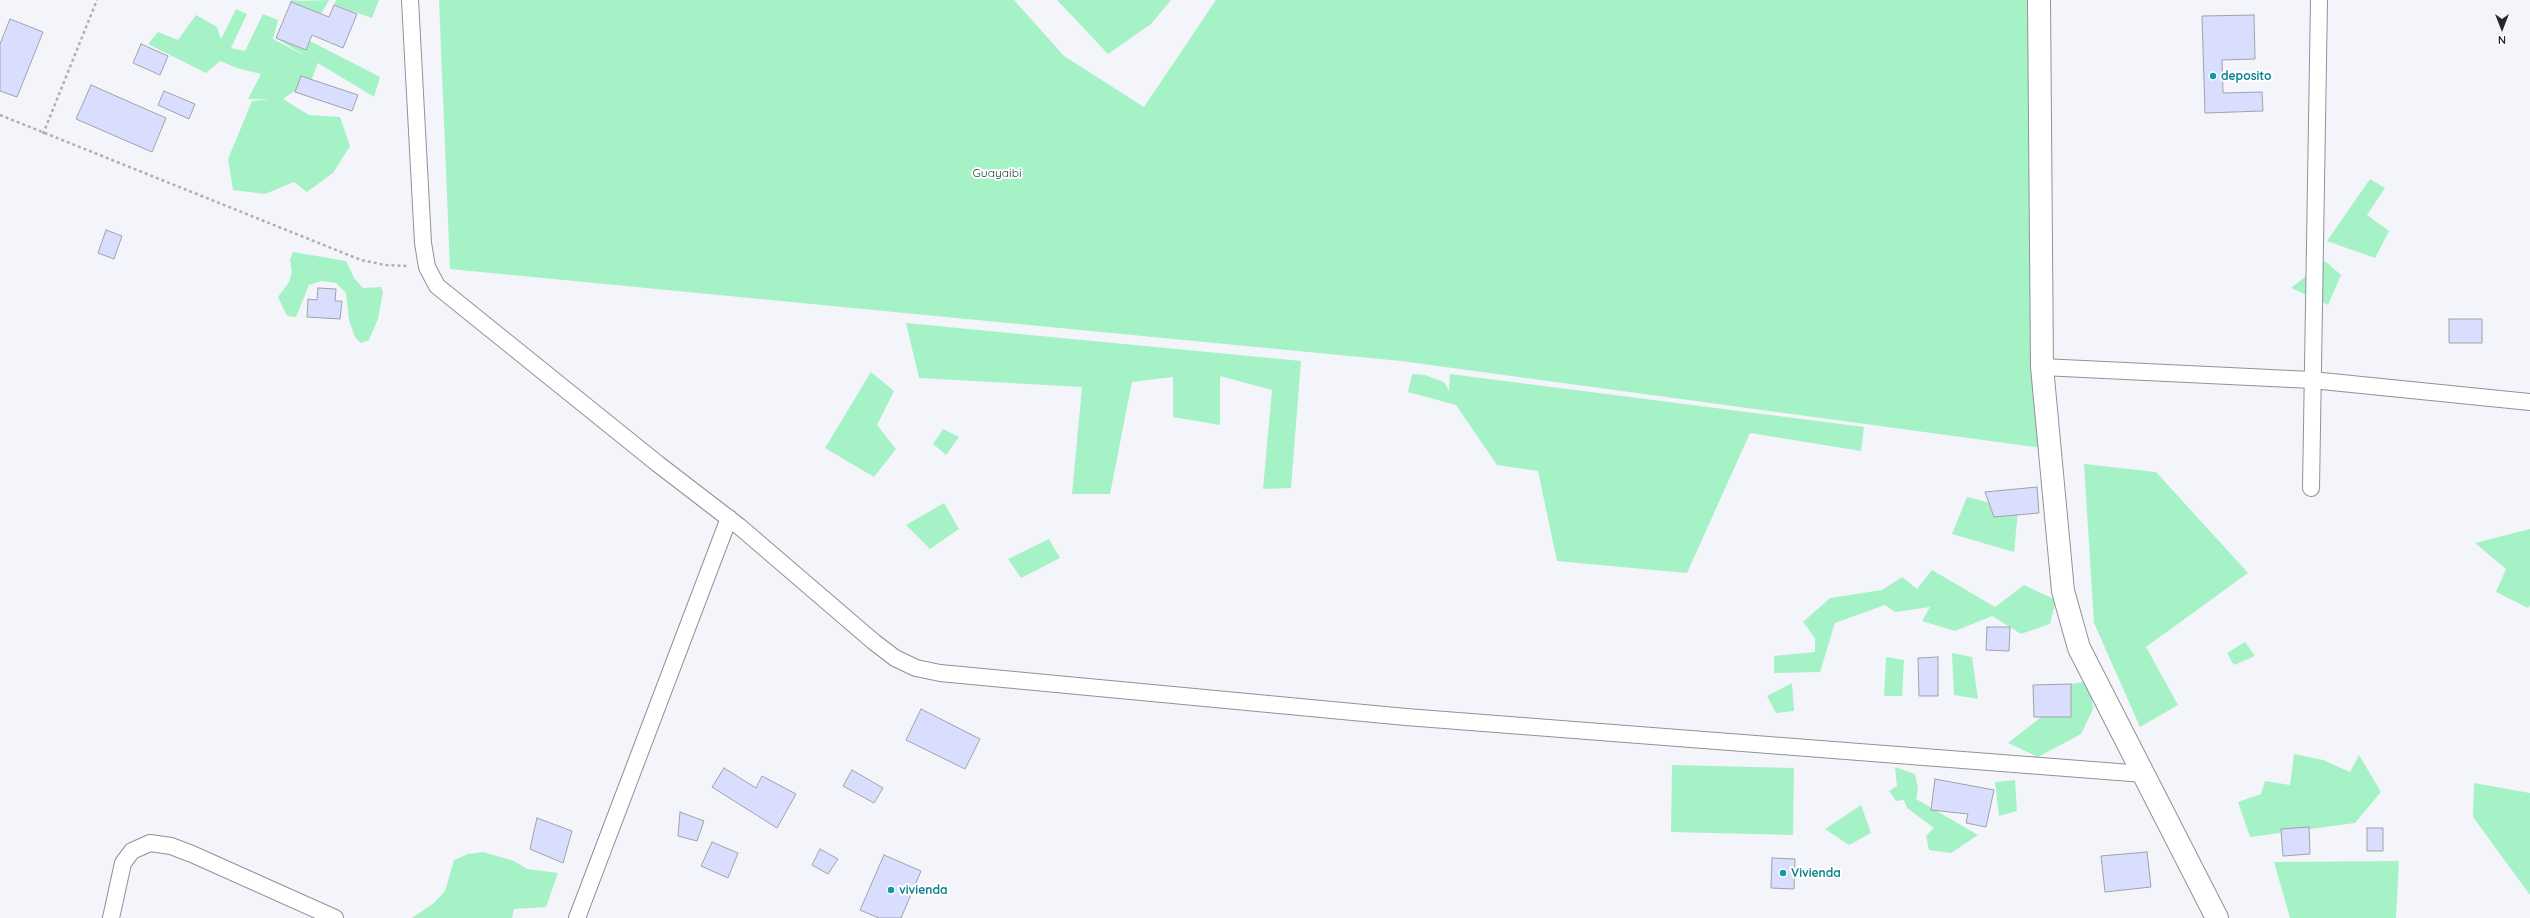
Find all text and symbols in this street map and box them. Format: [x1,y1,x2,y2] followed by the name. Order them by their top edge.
[2482,8,2522,48] north arrow
[2498,33,2506,47] text: N
[2221,69,2272,83] place label: deposito
[2208,71,2218,81] marker: deposito
[973,166,1021,180] park label: Guayaibi
[1791,866,1841,880] place label: Vivienda
[1778,868,1788,878] marker: Vivienda
[899,883,947,897] place label: vivienda
[886,885,896,895] marker: vivienda

